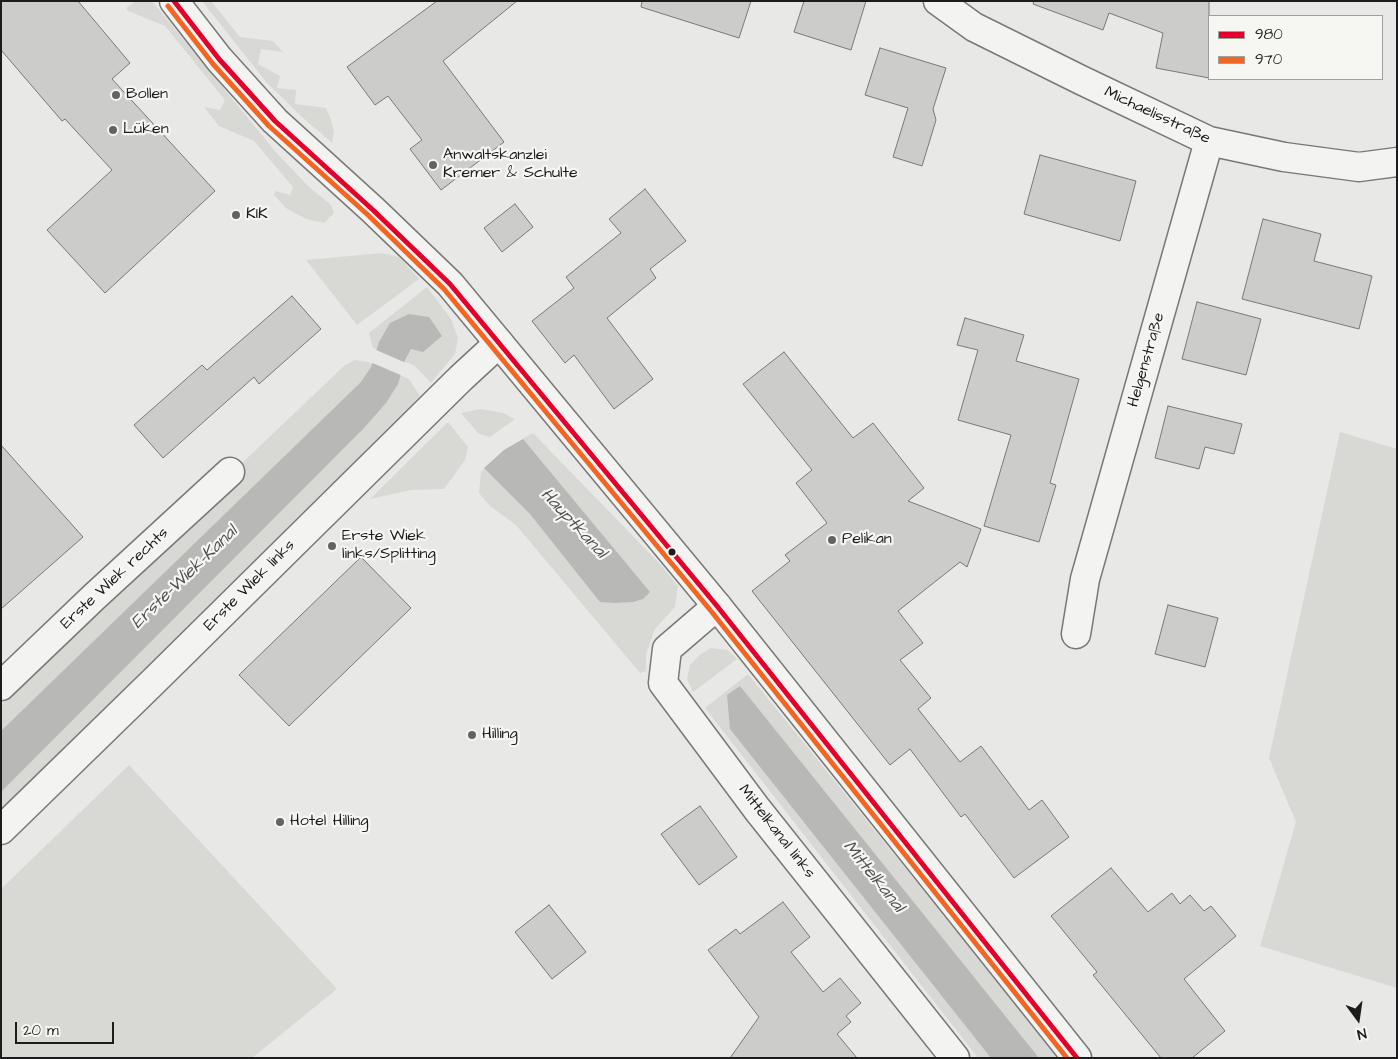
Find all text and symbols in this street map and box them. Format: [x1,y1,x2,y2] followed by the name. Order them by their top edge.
[1208,15,1383,80] legend
[1255,24,1283,45] text: 980
[1255,49,1282,70] text: 970
[1101,83,1213,149] street label: Michaelisstraße
[126,85,168,105] place label: Bollen
[110,89,122,101] marker: Bollen
[123,120,169,140] place label: Lüken
[107,124,119,136] marker: Lüken
[443,146,578,184] place label: Anwaltskanzlei Kremer & Schulte
[427,159,439,171] marker: Anwaltskanzlei Kremer & Schulte
[246,205,268,225] place label: KIK
[230,209,242,221] marker: KIK
[1124,311,1170,409] street label: Helgenstraße
[535,485,611,563] water label: Hauptkanal
[127,522,243,634] water label: Erste-Wiek-Kanal
[57,524,173,634] street label: Erste Wiek rechts
[342,527,436,565] place label: Erste Wiek links/Splitting
[842,530,892,550] place label: Pelikan
[826,534,838,546] marker: Pelikan
[200,536,300,636] street label: Erste Wiek links
[326,540,338,552] marker: Erste Wiek links/Splitting
[667,547,677,557] unlabelled marker
[482,725,518,745] place label: Hilling
[466,729,478,741] marker: Hilling
[733,781,819,883] street label: Mittelkanal links
[290,812,369,832] place label: Hotel Hilling
[274,816,286,828] marker: Hotel Hilling
[838,837,908,917] water label: Mittelkanal
[1333,994,1383,1044] north arrow
[18,1012,116,1044] scale bar
[23,1020,59,1041] text: 20 m
[1355,1023,1368,1044] text: N

